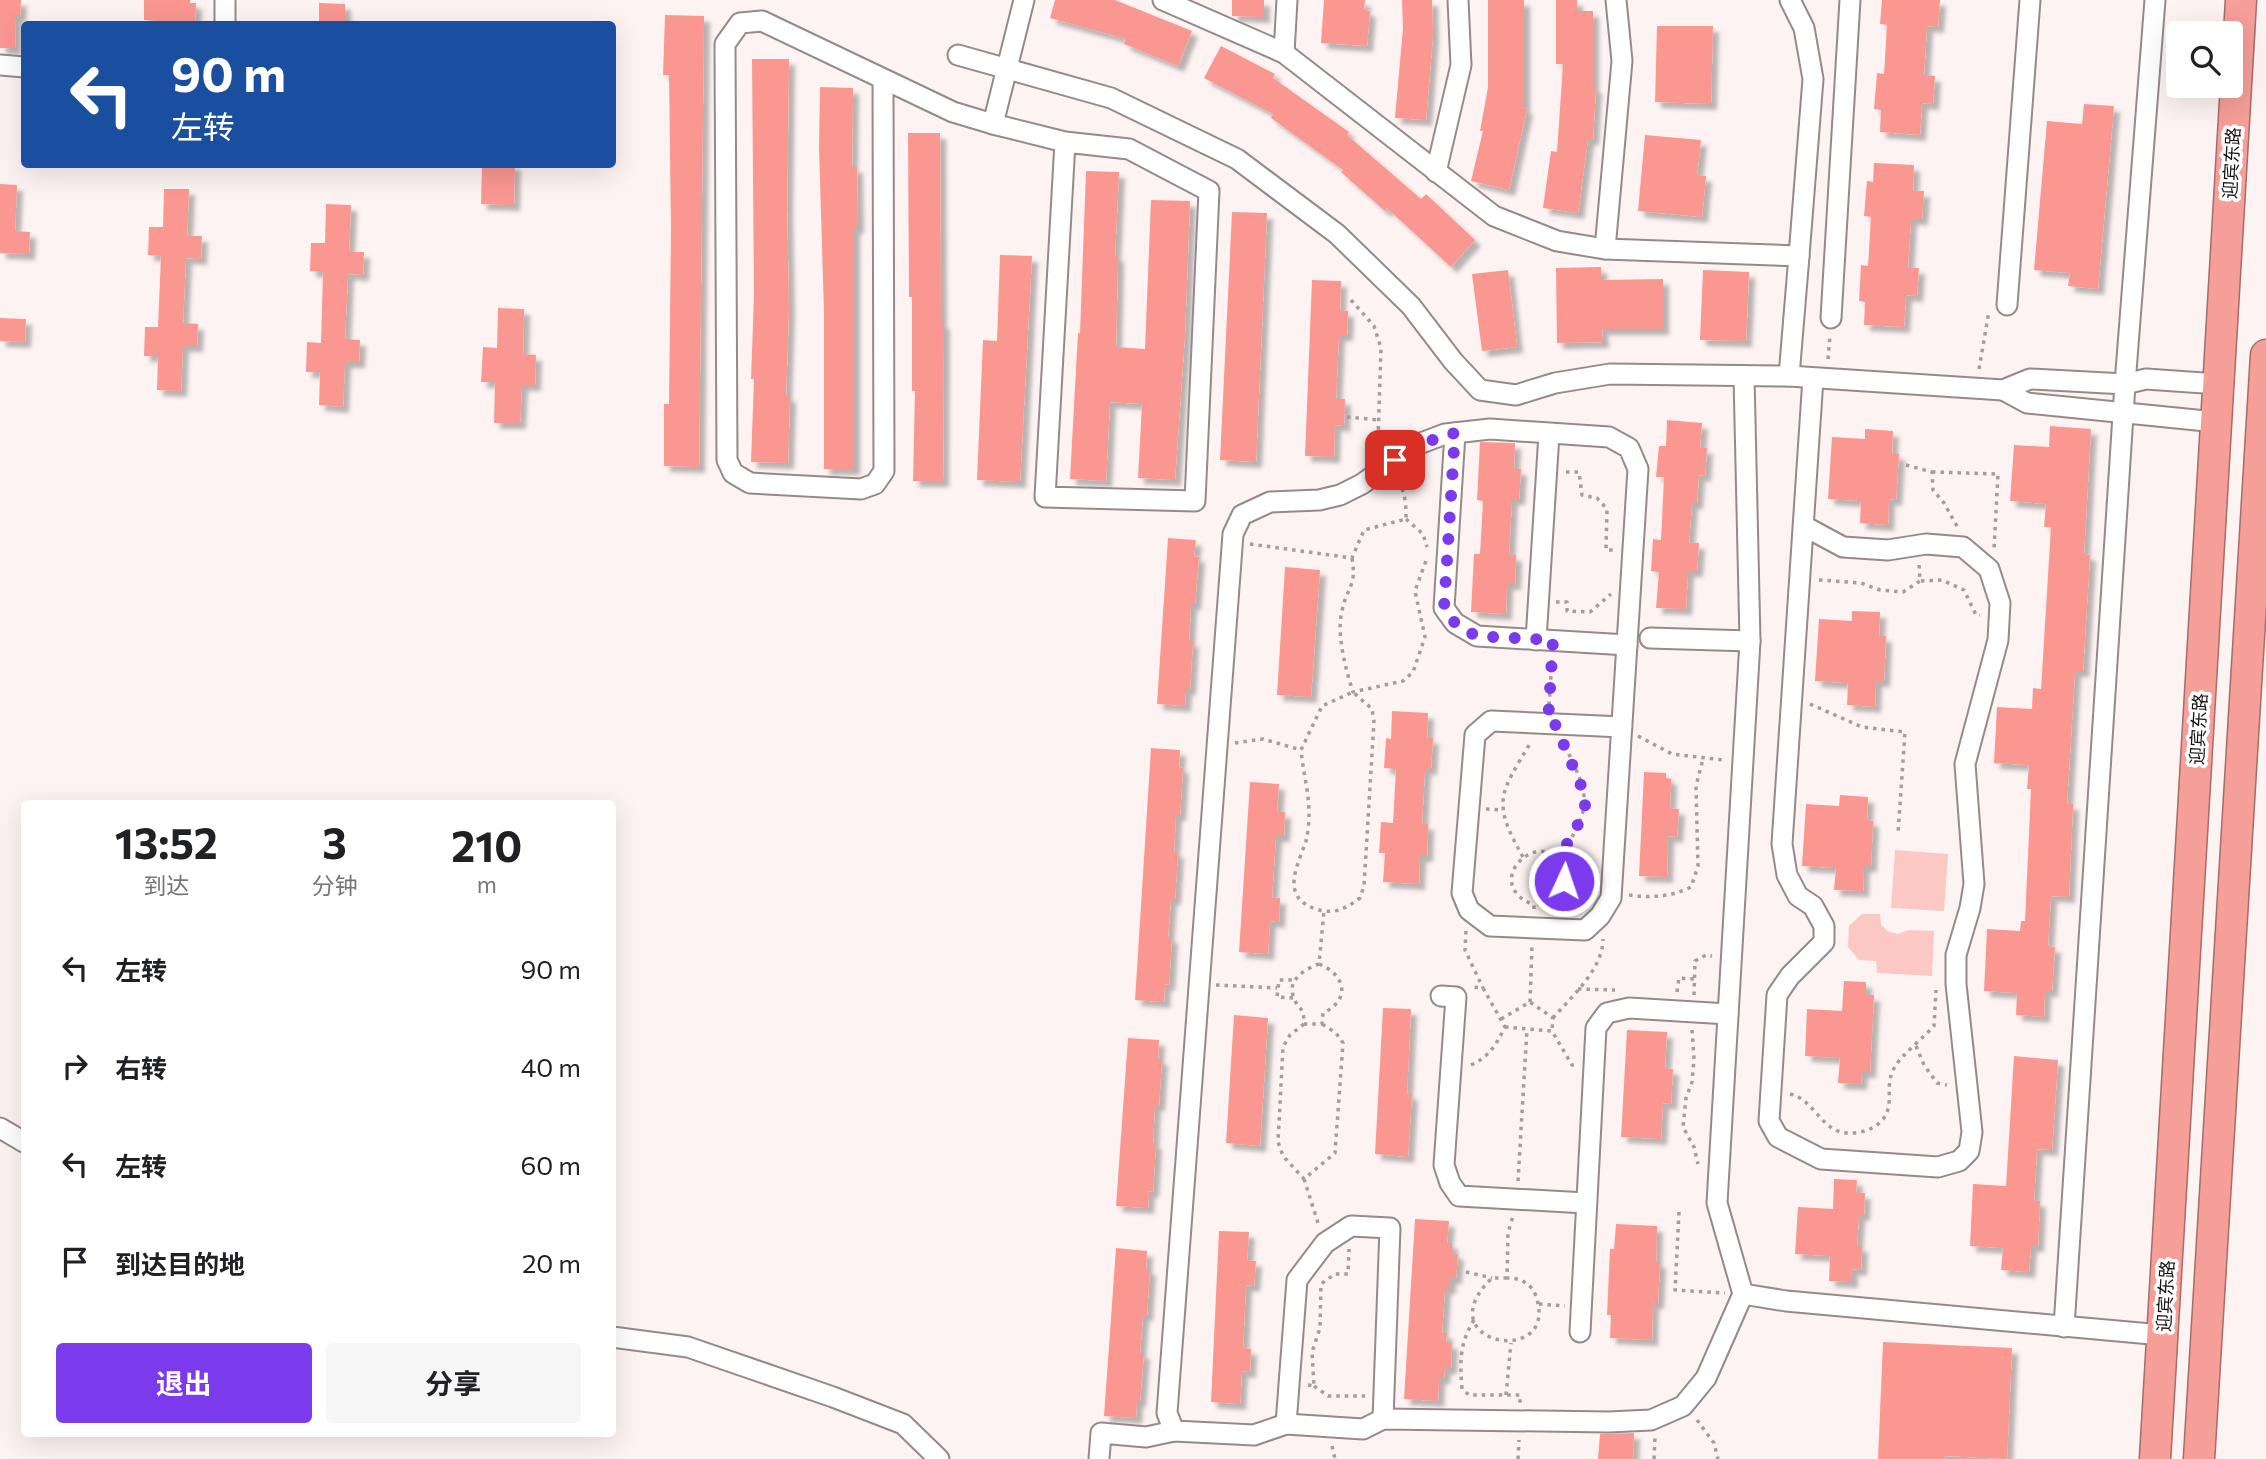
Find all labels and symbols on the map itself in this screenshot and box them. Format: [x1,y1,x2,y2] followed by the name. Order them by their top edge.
[2218,126,2244,200] street label: 迎宾东路
[1365,430,1425,490] pin
[2185,692,2211,766] street label: 迎宾东路
[1527,844,1601,918] position arrow
[2152,1259,2178,1333] street label: 迎宾东路

